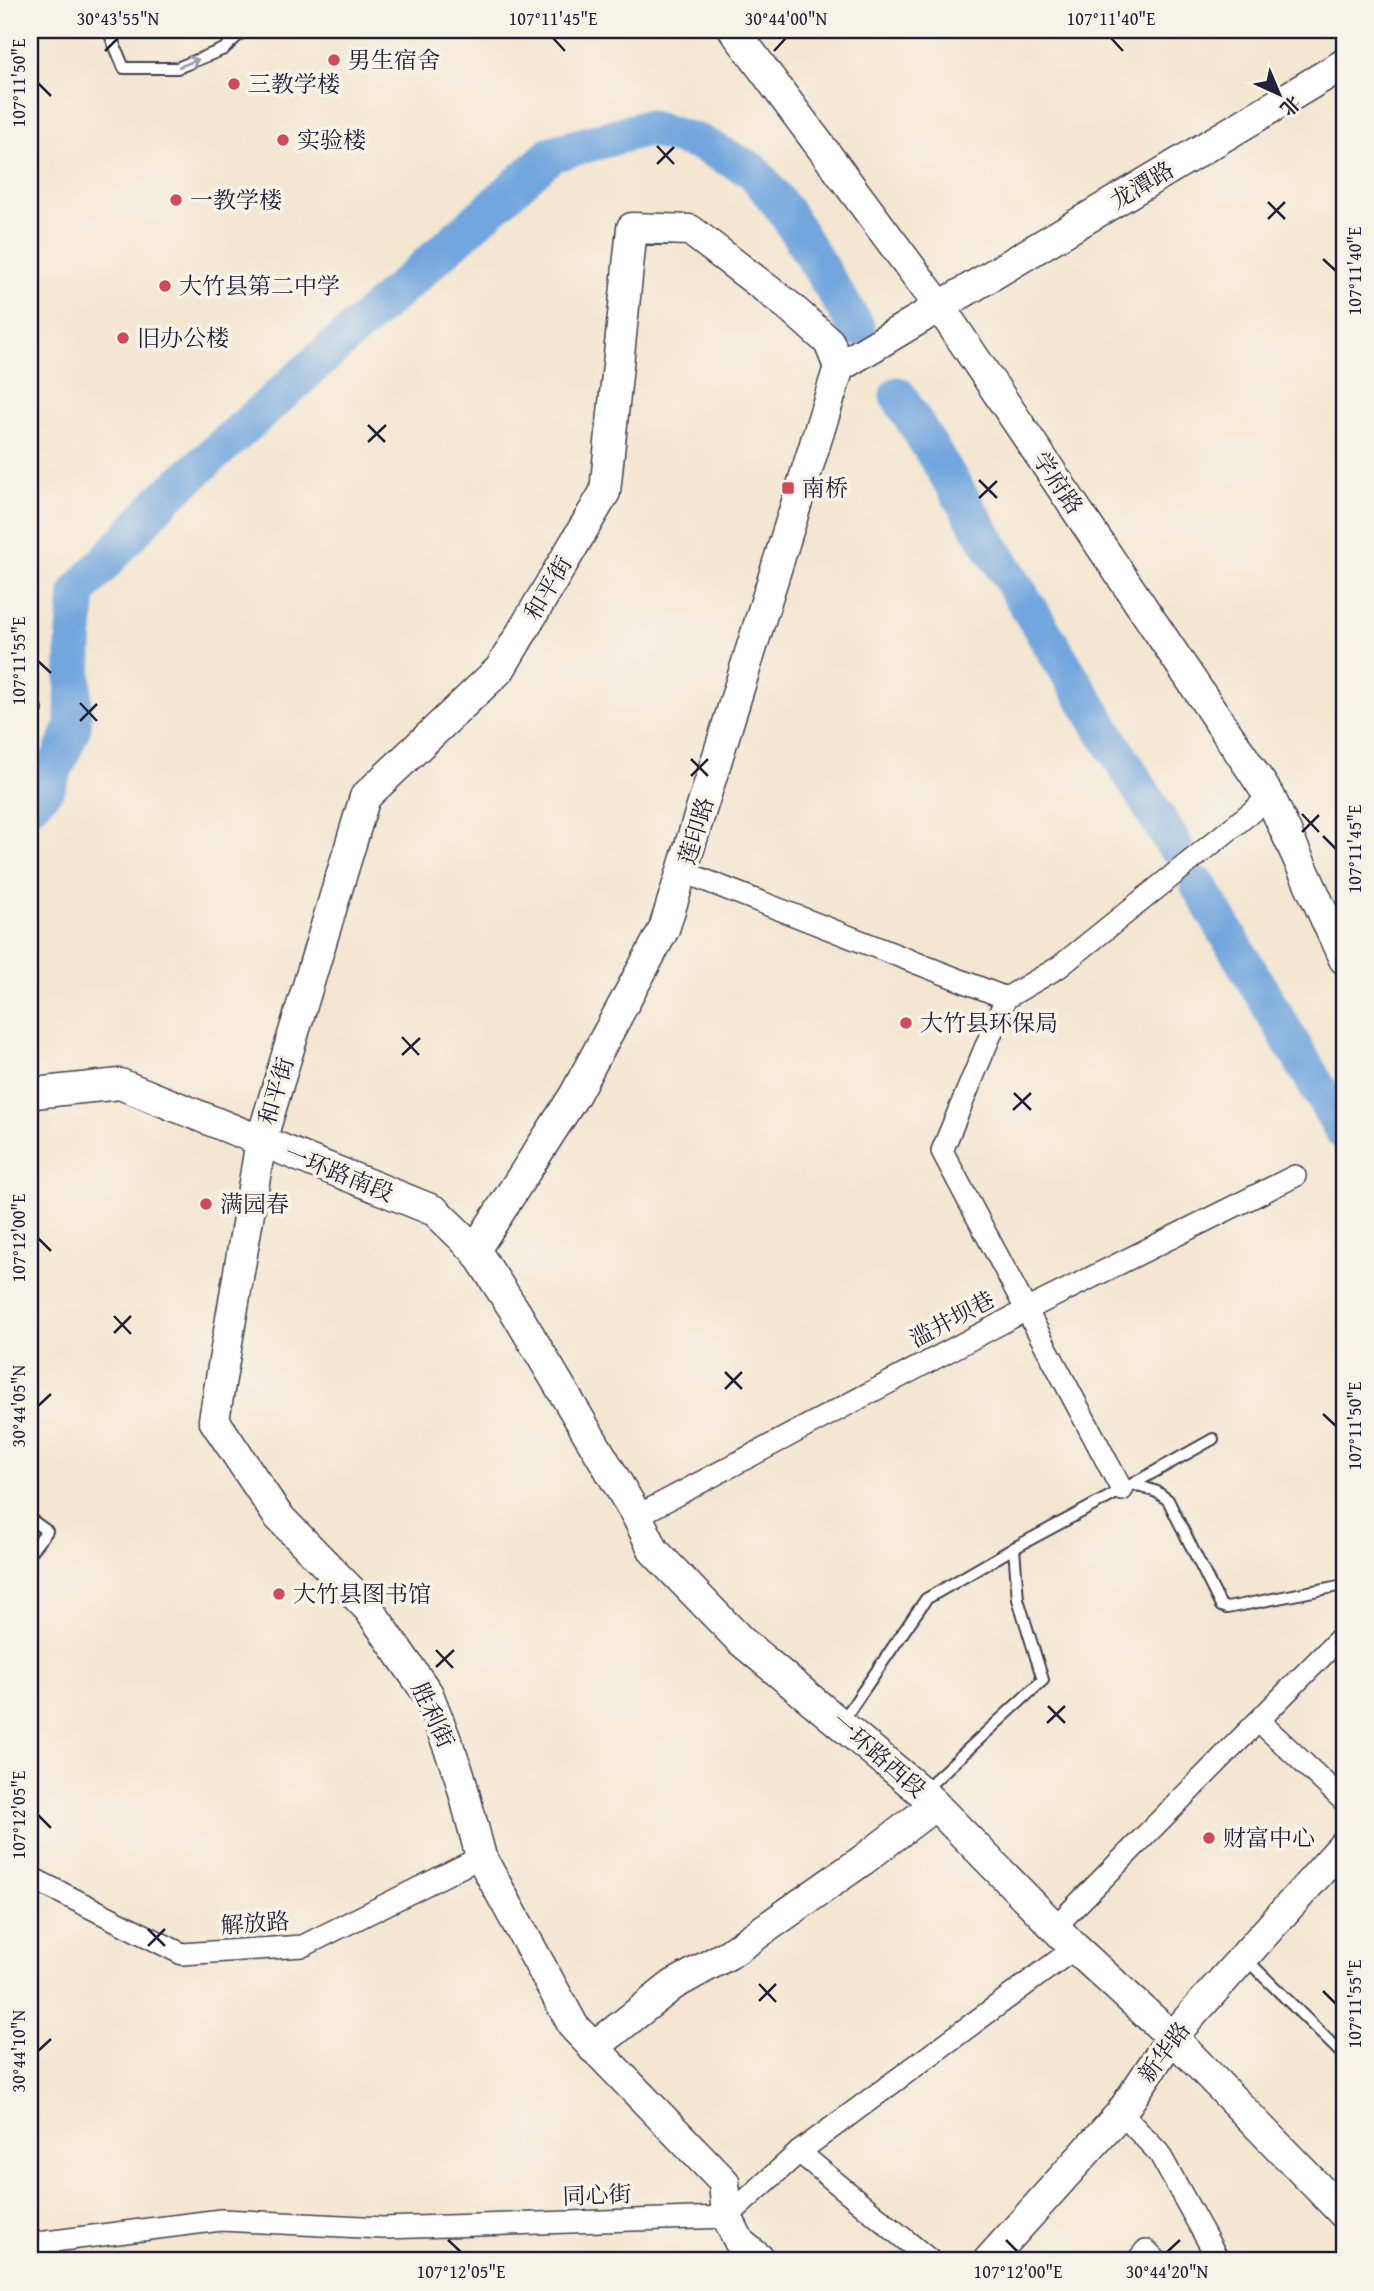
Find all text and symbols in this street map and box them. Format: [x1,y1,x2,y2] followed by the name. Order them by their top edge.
[77,5,160,32] text: 30°43'55"N
[509,5,597,32] text: 107°11'45"E
[745,5,828,32] text: 30°44'00"N
[1067,5,1155,32] text: 107°11'40"E
[5,39,32,127] text: 107°11'50"E
[348,43,440,76] place label: 男生宿舍
[326,52,342,68] marker: 男生宿舍
[177,56,199,68] one-way arrow
[1244,60,1314,130] north arrow
[248,67,340,100] place label: 三教学楼
[226,76,242,92] marker: 三教学楼
[1274,90,1307,123] text: 北
[297,123,366,156] place label: 实验楼
[275,132,291,148] marker: 实验楼
[1104,153,1180,216] street label: 龙潭路
[190,183,282,216] place label: 一教学楼
[168,192,184,208] marker: 一教学楼
[1341,227,1368,315] text: 107°11'40"E
[179,269,340,302] place label: 大竹县第二中学
[157,278,173,294] marker: 大竹县第二中学
[137,321,229,354] place label: 旧办公楼
[115,330,131,346] marker: 旧办公楼
[1025,445,1091,521] street label: 学府路
[802,471,848,504] place label: 南桥
[780,480,796,496] marker: 南桥
[516,550,579,626] street label: 和平街
[5,617,32,705] text: 107°11'55"E
[670,793,721,869] street label: 莲印路
[1341,805,1368,893] text: 107°11'45"E
[920,1006,1058,1039] place label: 大竹县环保局
[898,1015,914,1031] marker: 大竹县环保局
[250,1053,301,1129] street label: 和平街
[280,1136,399,1209] street label: 一环路南段
[220,1187,289,1220] place label: 满园春
[5,1194,32,1282] text: 107°12'00"E
[198,1196,214,1212] marker: 满园春
[903,1282,1000,1355] street label: 滥井坝巷
[5,1364,32,1447] text: 30°44'05"N
[1341,1382,1368,1470] text: 107°11'50"E
[293,1577,431,1610] place label: 大竹县图书馆
[271,1586,287,1602] marker: 大竹县图书馆
[404,1677,463,1753] street label: 胜利街
[825,1704,934,1805] street label: 一环路西段
[5,1771,32,1859] text: 107°12'05"E
[1223,1821,1315,1854] place label: 财富中心
[1201,1830,1217,1846] marker: 财富中心
[219,1904,291,1941] street label: 解放路
[1341,1960,1368,2048] text: 107°11'55"E
[5,2009,32,2092] text: 30°44'10"N
[1130,2014,1198,2089] street label: 新华路
[562,2177,632,2212] street label: 同心街
[417,2258,505,2285] text: 107°12'05"E
[974,2258,1062,2285] text: 107°12'00"E
[1126,2258,1209,2285] text: 30°44'20"N

